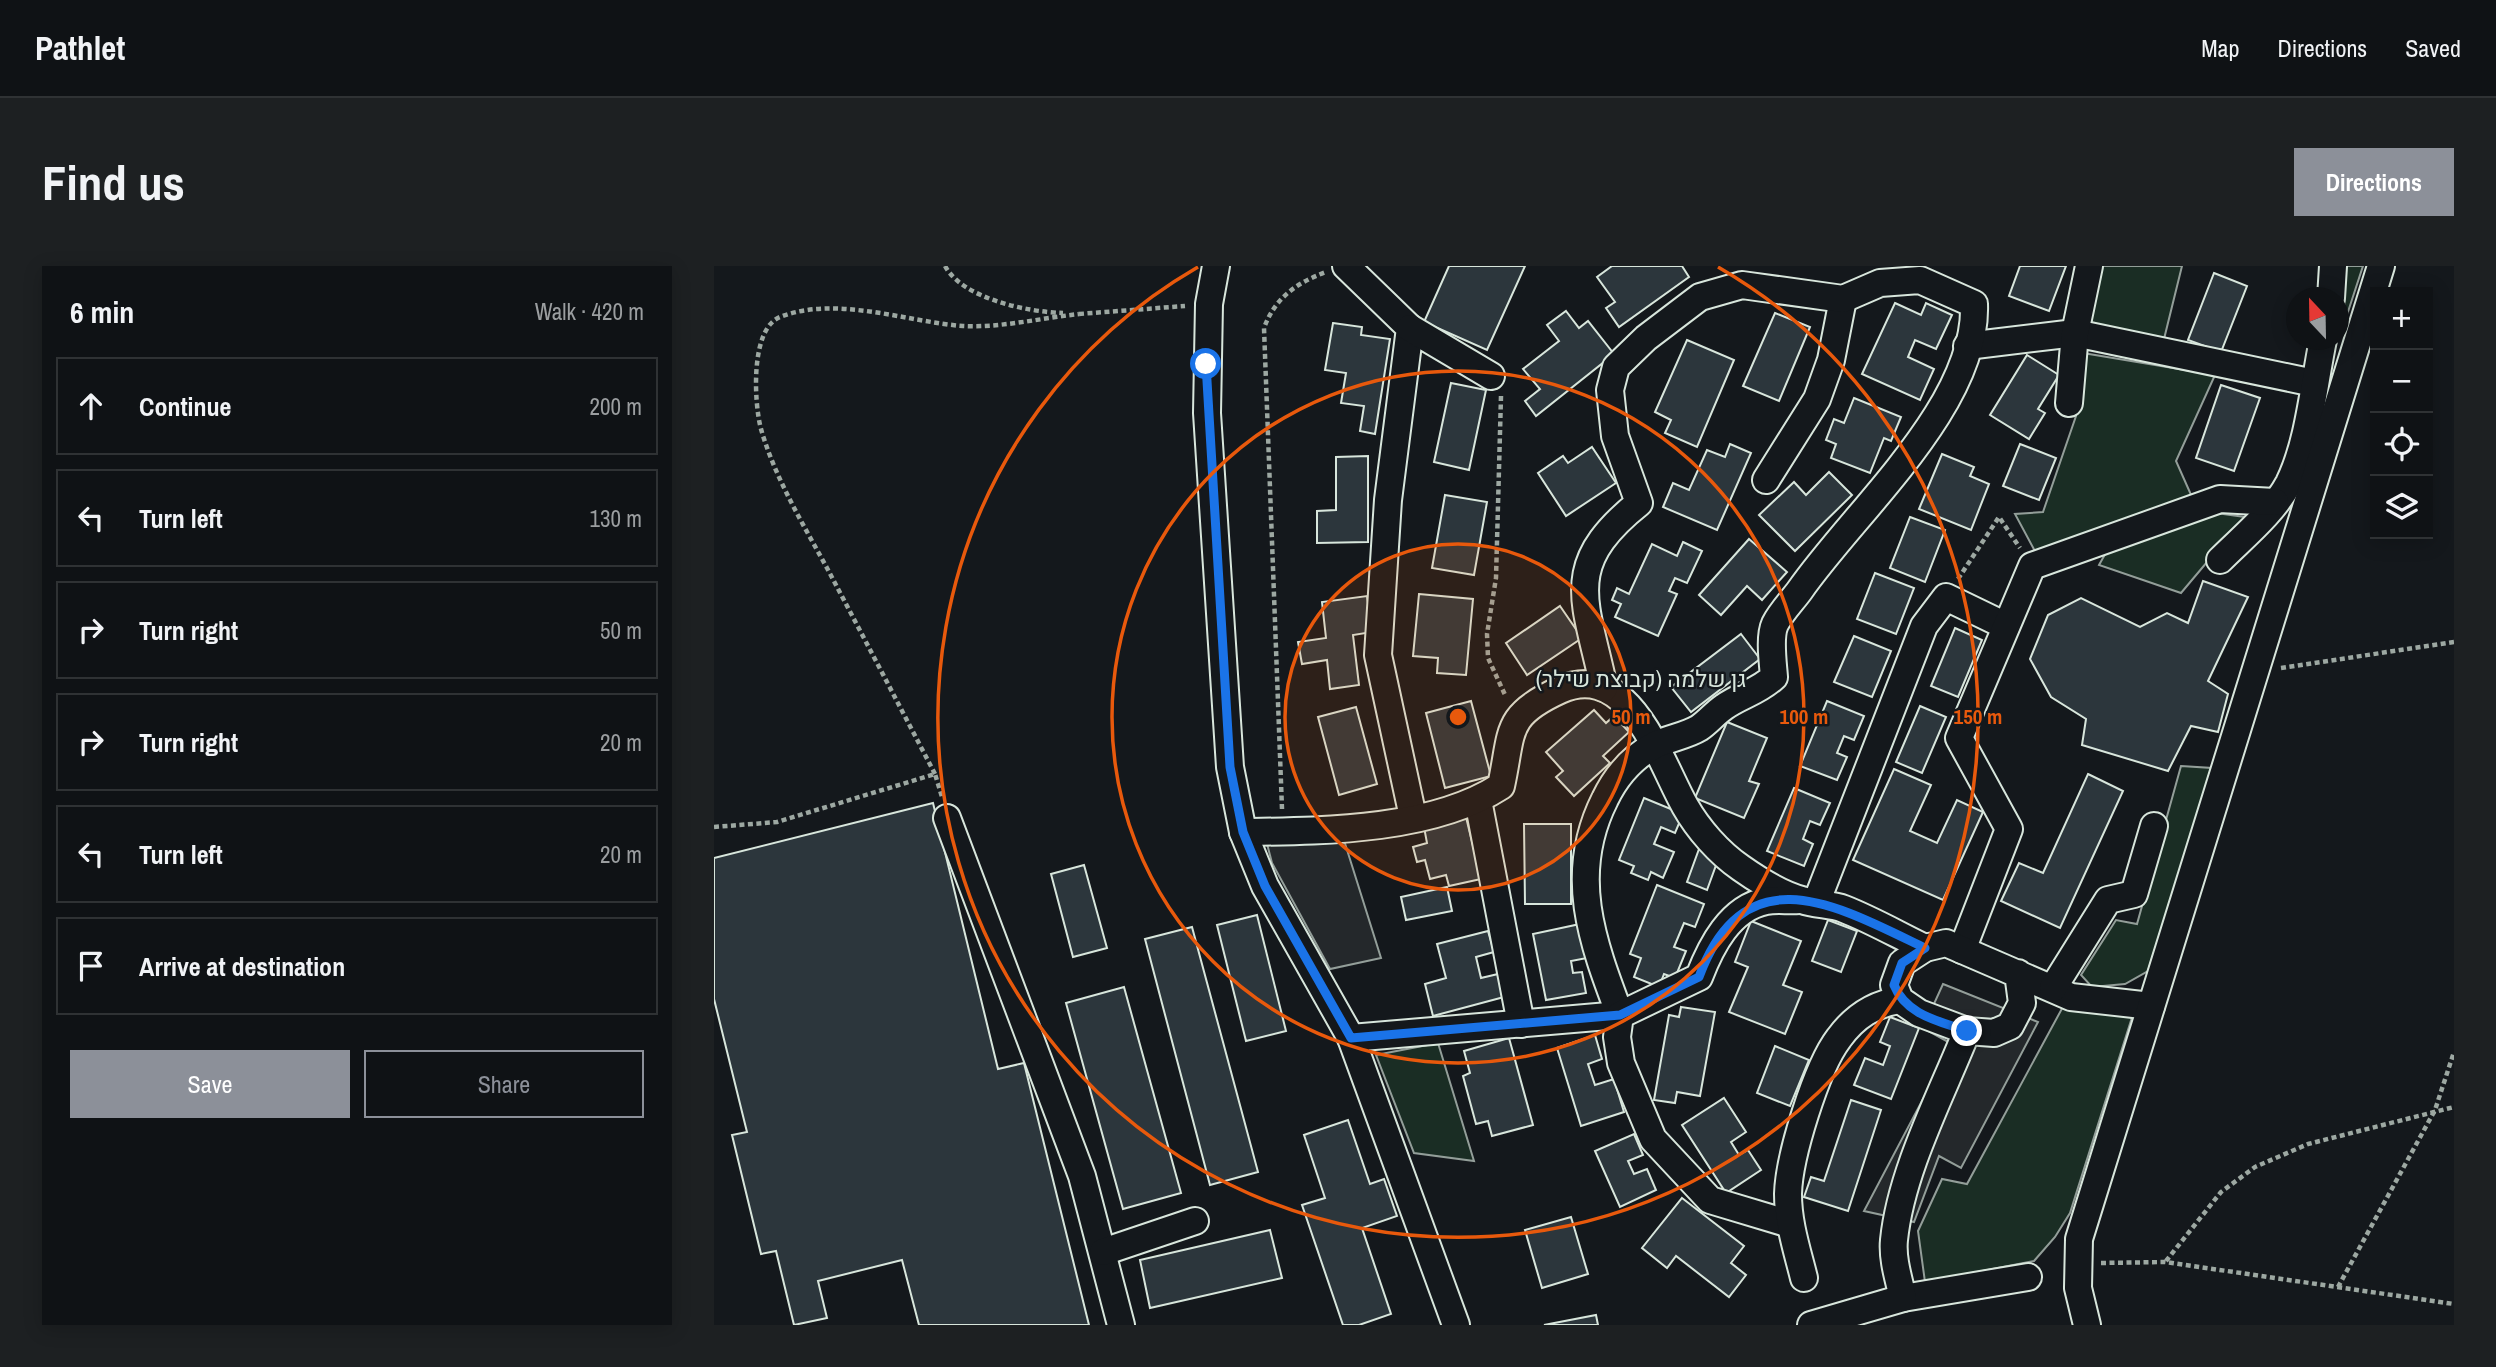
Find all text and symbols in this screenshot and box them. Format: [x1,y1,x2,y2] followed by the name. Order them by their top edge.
[35,26,125,70] text: Pathlet
[2201,32,2239,64] text: Map
[2277,32,2367,64] text: Directions
[2405,32,2461,64] text: Saved
[2294,148,2454,216] button: Directions
[42,149,185,215] text: Find us
[2286,287,2349,350] north arrow
[2370,287,2433,539] map controls
[2370,287,2433,350] button: +
[70,292,134,332] text: 6 min
[535,296,644,327] text: Walk · 420 m
[1190,348,1221,379] route start
[2370,350,2433,413] button: −
[72,387,110,425] icon: ahead
[139,389,231,424] text: Continue
[590,391,642,422] text: 200 m
[2370,413,2433,476] button: locate
[2370,476,2433,539] button: layers
[72,499,110,537] icon: left
[139,501,223,536] text: Turn left
[590,503,642,534] text: 130 m
[72,611,110,649] icon: right
[139,613,238,648] text: Turn right
[600,615,642,646] text: 50 m
[1536,663,1746,694] district label: גן שלמה (קבוצת שילר)
[1611,702,1651,731] text: 50 m
[1780,702,1828,731] text: 100 m
[1954,702,2002,731] text: 150 m
[1446,705,1470,729] centre of rings
[72,723,110,761] icon: right
[139,725,238,760] text: Turn right
[600,727,642,758] text: 20 m
[72,835,110,873] icon: left
[139,837,223,872] text: Turn left
[600,839,642,870] text: 20 m
[72,947,110,985] icon: arrive
[139,949,345,984] text: Arrive at destination
[1951,1015,1982,1046] route end
[70,1050,350,1118] button: Save
[364,1050,644,1118] button: Share

